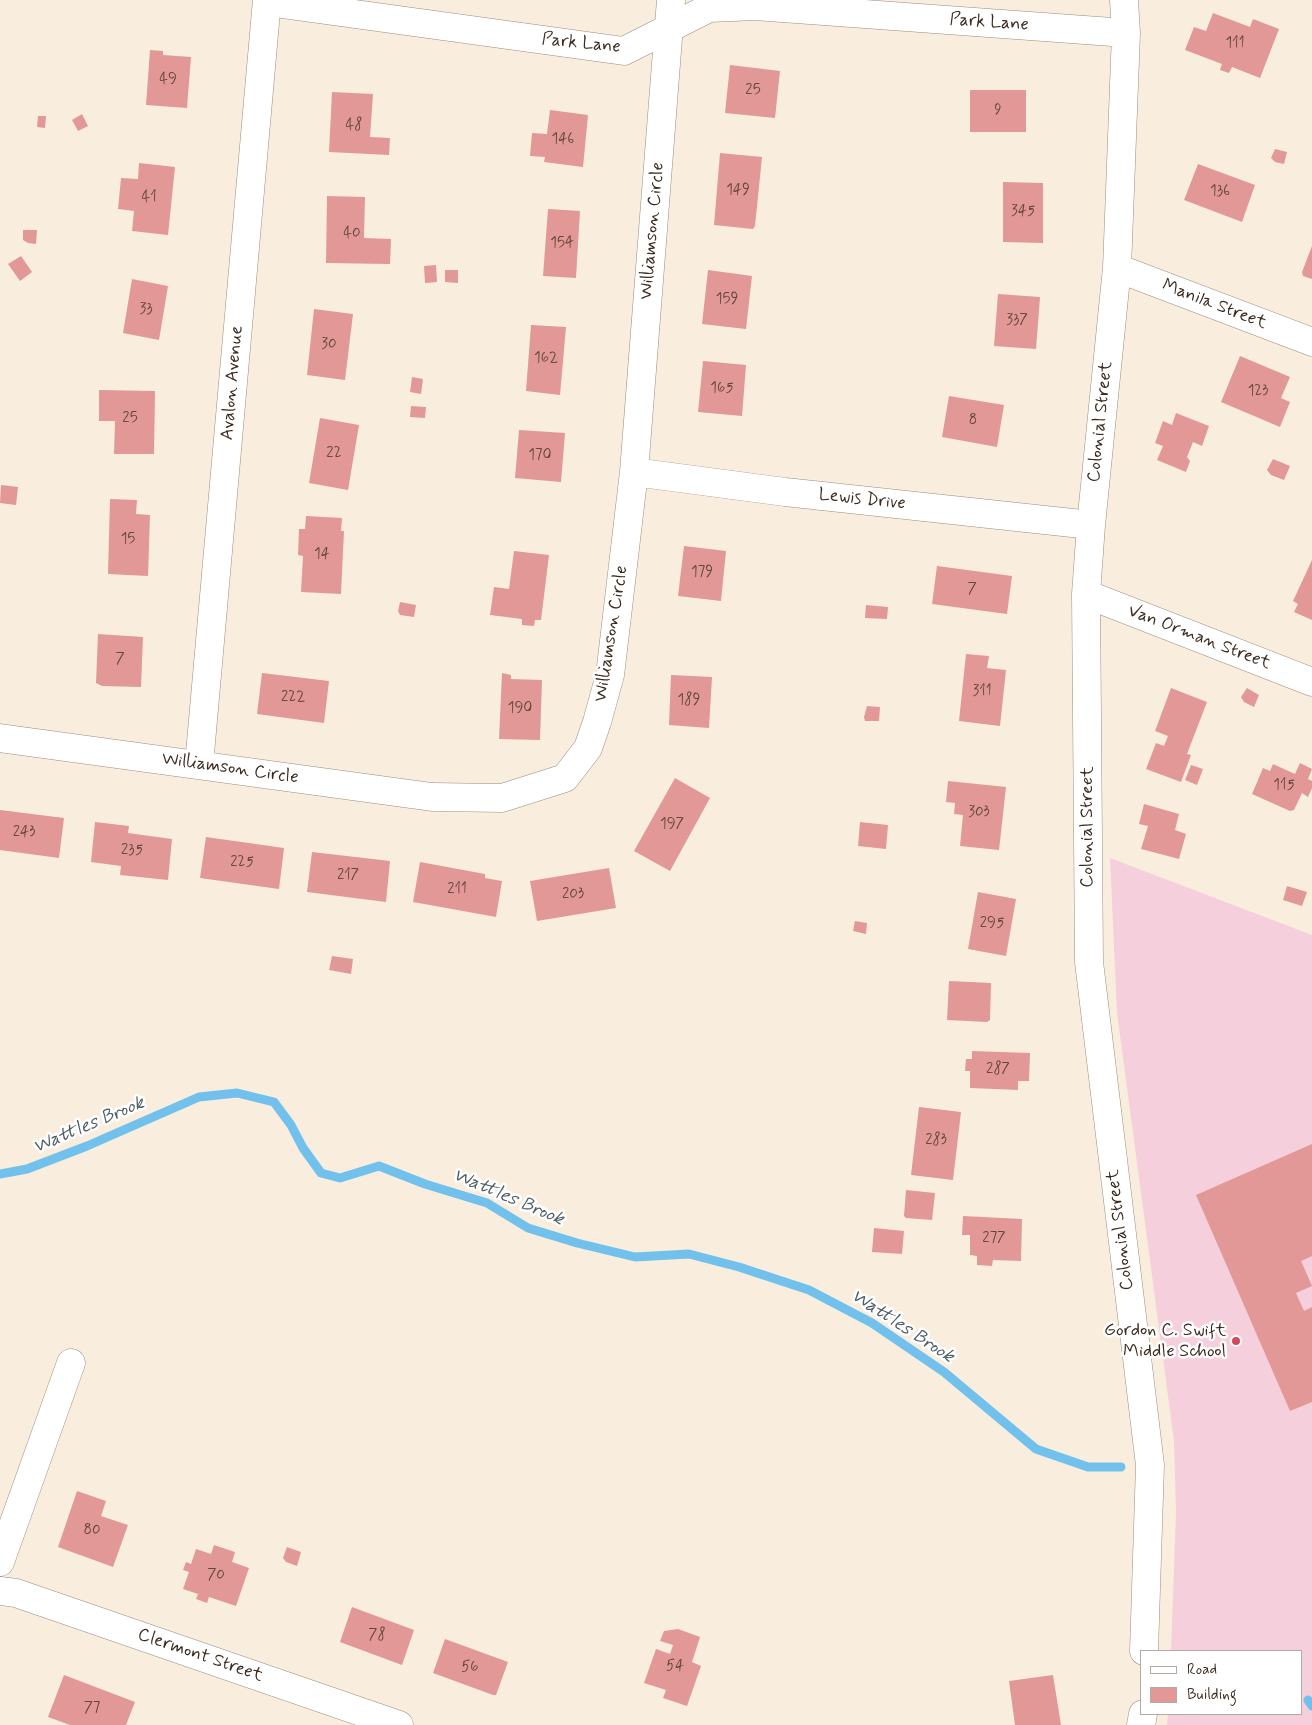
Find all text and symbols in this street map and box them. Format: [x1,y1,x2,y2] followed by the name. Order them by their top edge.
[949,9,1029,37] street label: Park Lane
[540,29,622,59] street label: Park Lane
[1226,35,1244,53] house number: 111
[159,71,177,89] house number: 49
[745,82,761,100] house number: 25
[994,102,1002,120] house number: 9
[346,117,362,135] house number: 48
[552,131,574,149] house number: 146
[636,161,670,301] street label: Williamson Circle
[726,182,750,200] house number: 149
[1210,183,1230,201] house number: 136
[141,189,157,207] house number: 41
[1011,203,1035,221] house number: 345
[343,225,361,243] house number: 40
[550,235,574,253] house number: 154
[1159,275,1269,335] street label: Manila Street
[716,291,738,309] house number: 159
[139,301,153,319] house number: 33
[1006,312,1028,330] house number: 337
[217,325,249,441] street label: Avalon Avenue
[321,336,337,354] house number: 30
[534,350,558,368] house number: 162
[1084,361,1118,483] street label: Colonial Street
[710,380,734,398] house number: 165
[1248,383,1268,401] house number: 123
[122,410,138,428] house number: 25
[969,412,977,430] house number: 8
[326,445,342,463] house number: 22
[528,447,552,465] house number: 170
[817,485,907,515] street label: Lewis Drive
[121,531,135,549] house number: 15
[314,546,330,564] house number: 14
[591,564,633,704] street label: Williamson Circle
[691,564,713,582] house number: 179
[967,581,977,599] house number: 7
[1125,601,1273,675] street label: Van Orman Street
[115,651,125,669] house number: 7
[972,683,992,701] house number: 311
[281,689,305,707] house number: 222
[678,692,700,710] house number: 189
[508,700,532,718] house number: 190
[160,749,300,789] street label: Williamson Circle
[1077,766,1099,888] street label: Colonial Street
[1273,777,1295,795] house number: 115
[968,804,990,822] house number: 303
[660,816,684,834] house number: 197
[13,824,35,842] house number: 243
[121,842,143,860] house number: 235
[230,854,254,872] house number: 225
[337,867,359,885] house number: 217
[447,881,467,899] house number: 211
[562,886,584,904] house number: 203
[980,915,1004,933] house number: 295
[986,1061,1010,1079] house number: 287
[30,1092,148,1160] water label: Wattles Brook
[925,1132,947,1150] house number: 283
[449,1164,567,1232] water label: Wattles Brook
[1103,1168,1139,1292] street label: Colonial Street
[982,1230,1006,1248] house number: 277
[846,1285,958,1369] water label: Wattles Brook
[1104,1320,1226,1362] place label: Gordon C. Swift Middle School
[1230,1335,1242,1347] marker: Gordon C. Swift Middle School
[83,1522,101,1540] house number: 80
[207,1567,225,1585] house number: 70
[135,1624,265,1688] street label: Clermont Street
[368,1627,386,1645] house number: 78
[1140,1650,1302,1715] legend
[666,1658,684,1676] house number: 54
[461,1659,479,1677] house number: 56
[1187,1660,1217,1680] text: Road
[1187,1685,1237,1705] text: Building
[84,1700,100,1718] house number: 77

